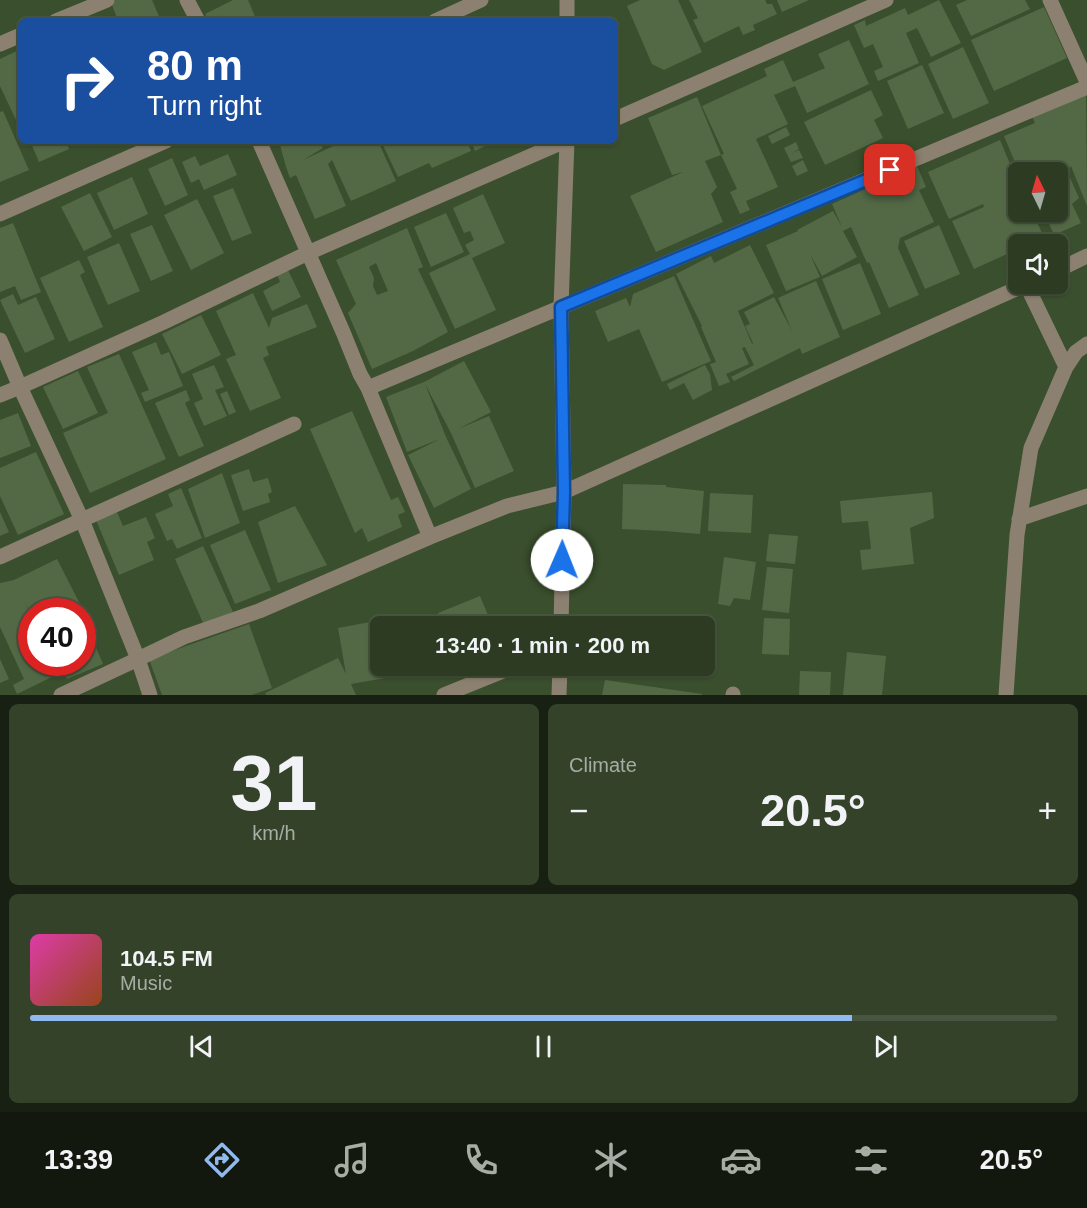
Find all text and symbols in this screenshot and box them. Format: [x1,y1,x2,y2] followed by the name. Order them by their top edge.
[48,42,126,120] icon: right
[147,42,243,89] text: 80 m
[147,91,262,121] text: Turn right
[864,144,915,195] pin
[873,153,906,186] icon: arrive
[1008,162,1068,222] north arrow
[1008,162,1068,294] map controls
[1008,234,1068,294] button: sound
[530,528,594,592] position arrow
[18,598,96,676] speed limit sign: 40
[435,633,650,658] text: 13:40 · 1 min · 200 m
[231,739,317,827] text: 31
[569,754,637,776] text: Climate
[760,785,866,836] text: 20.5°
[569,792,588,829] text: −
[1038,792,1057,829] text: +
[252,822,296,844] text: km/h
[120,946,213,971] text: 104.5 FM
[120,972,172,994] text: Music
[185,1030,218,1063] icon: previous
[527,1030,560,1063] icon: pause
[869,1030,902,1063] icon: next
[201,1139,243,1181] icon: directions
[331,1139,373,1181] icon: music
[460,1139,502,1181] icon: phone
[590,1139,632,1181] icon: climate
[720,1139,762,1181] icon: car
[850,1139,892,1181] icon: filters
[44,1145,113,1175] text: 13:39
[980,1145,1043,1175] text: 20.5°

